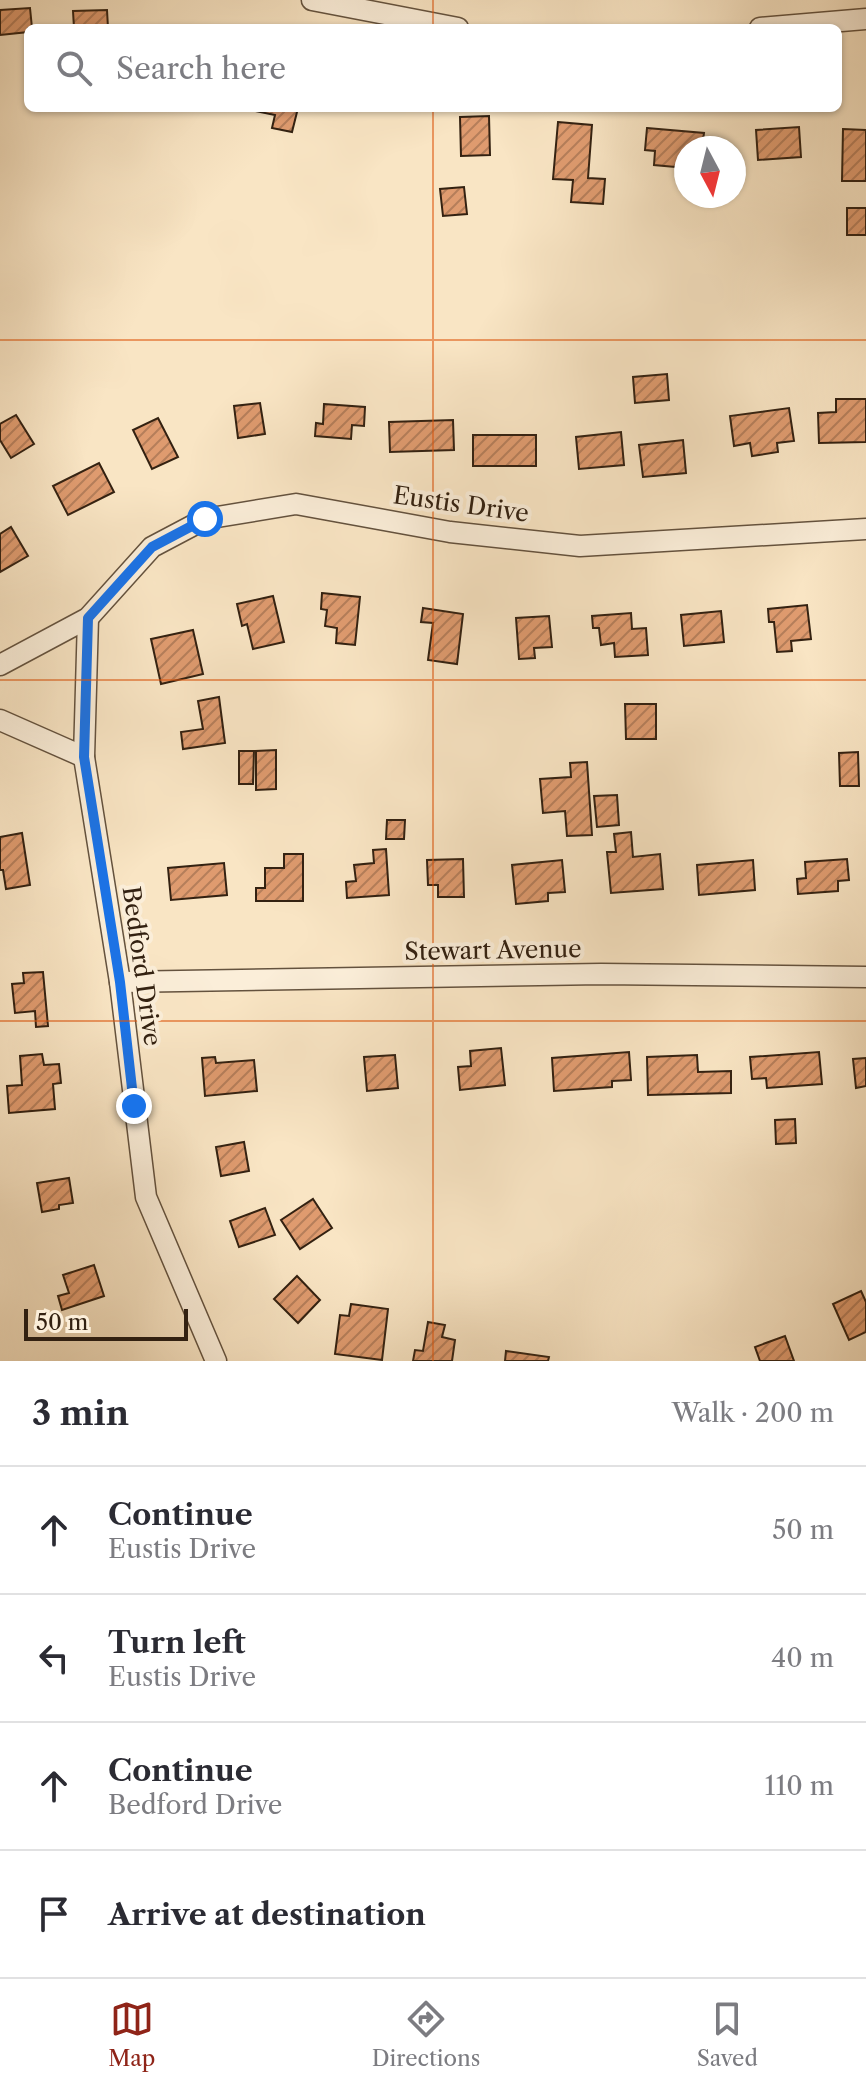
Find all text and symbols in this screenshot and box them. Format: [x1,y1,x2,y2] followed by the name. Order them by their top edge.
[24,24,842,112] search box
[52,46,96,90] icon: search
[116,50,286,87] text: Search here
[674,136,746,208] north arrow
[391,480,531,528] street label: Eustis Drive
[187,501,223,537] route start
[116,884,168,1048] street label: Bedford Drive
[404,934,582,966] street label: Stewart Avenue
[116,1088,152,1124] route end
[24,1305,188,1341] scale bar
[36,1309,88,1336] text: 50 m
[32,1392,129,1434] text: 3 min
[672,1397,834,1429] text: Walk · 200 m
[108,1496,253,1533] text: Continue
[32,1508,76,1552] icon: ahead
[772,1514,834,1546] text: 50 m
[108,1533,256,1565] text: Eustis Drive
[108,1624,245,1661] text: Turn left
[32,1636,76,1680] icon: left
[771,1642,834,1674] text: 40 m
[108,1661,256,1693] text: Eustis Drive
[108,1752,253,1789] text: Continue
[32,1764,76,1808] icon: ahead
[765,1770,834,1802] text: 110 m
[108,1789,282,1821] text: Bedford Drive
[32,1892,76,1936] icon: arrive
[108,1896,426,1933] text: Arrive at destination
[108,1997,155,2072] tab: Map
[372,1997,480,2072] tab: Directions
[697,1997,758,2072] tab: Saved

